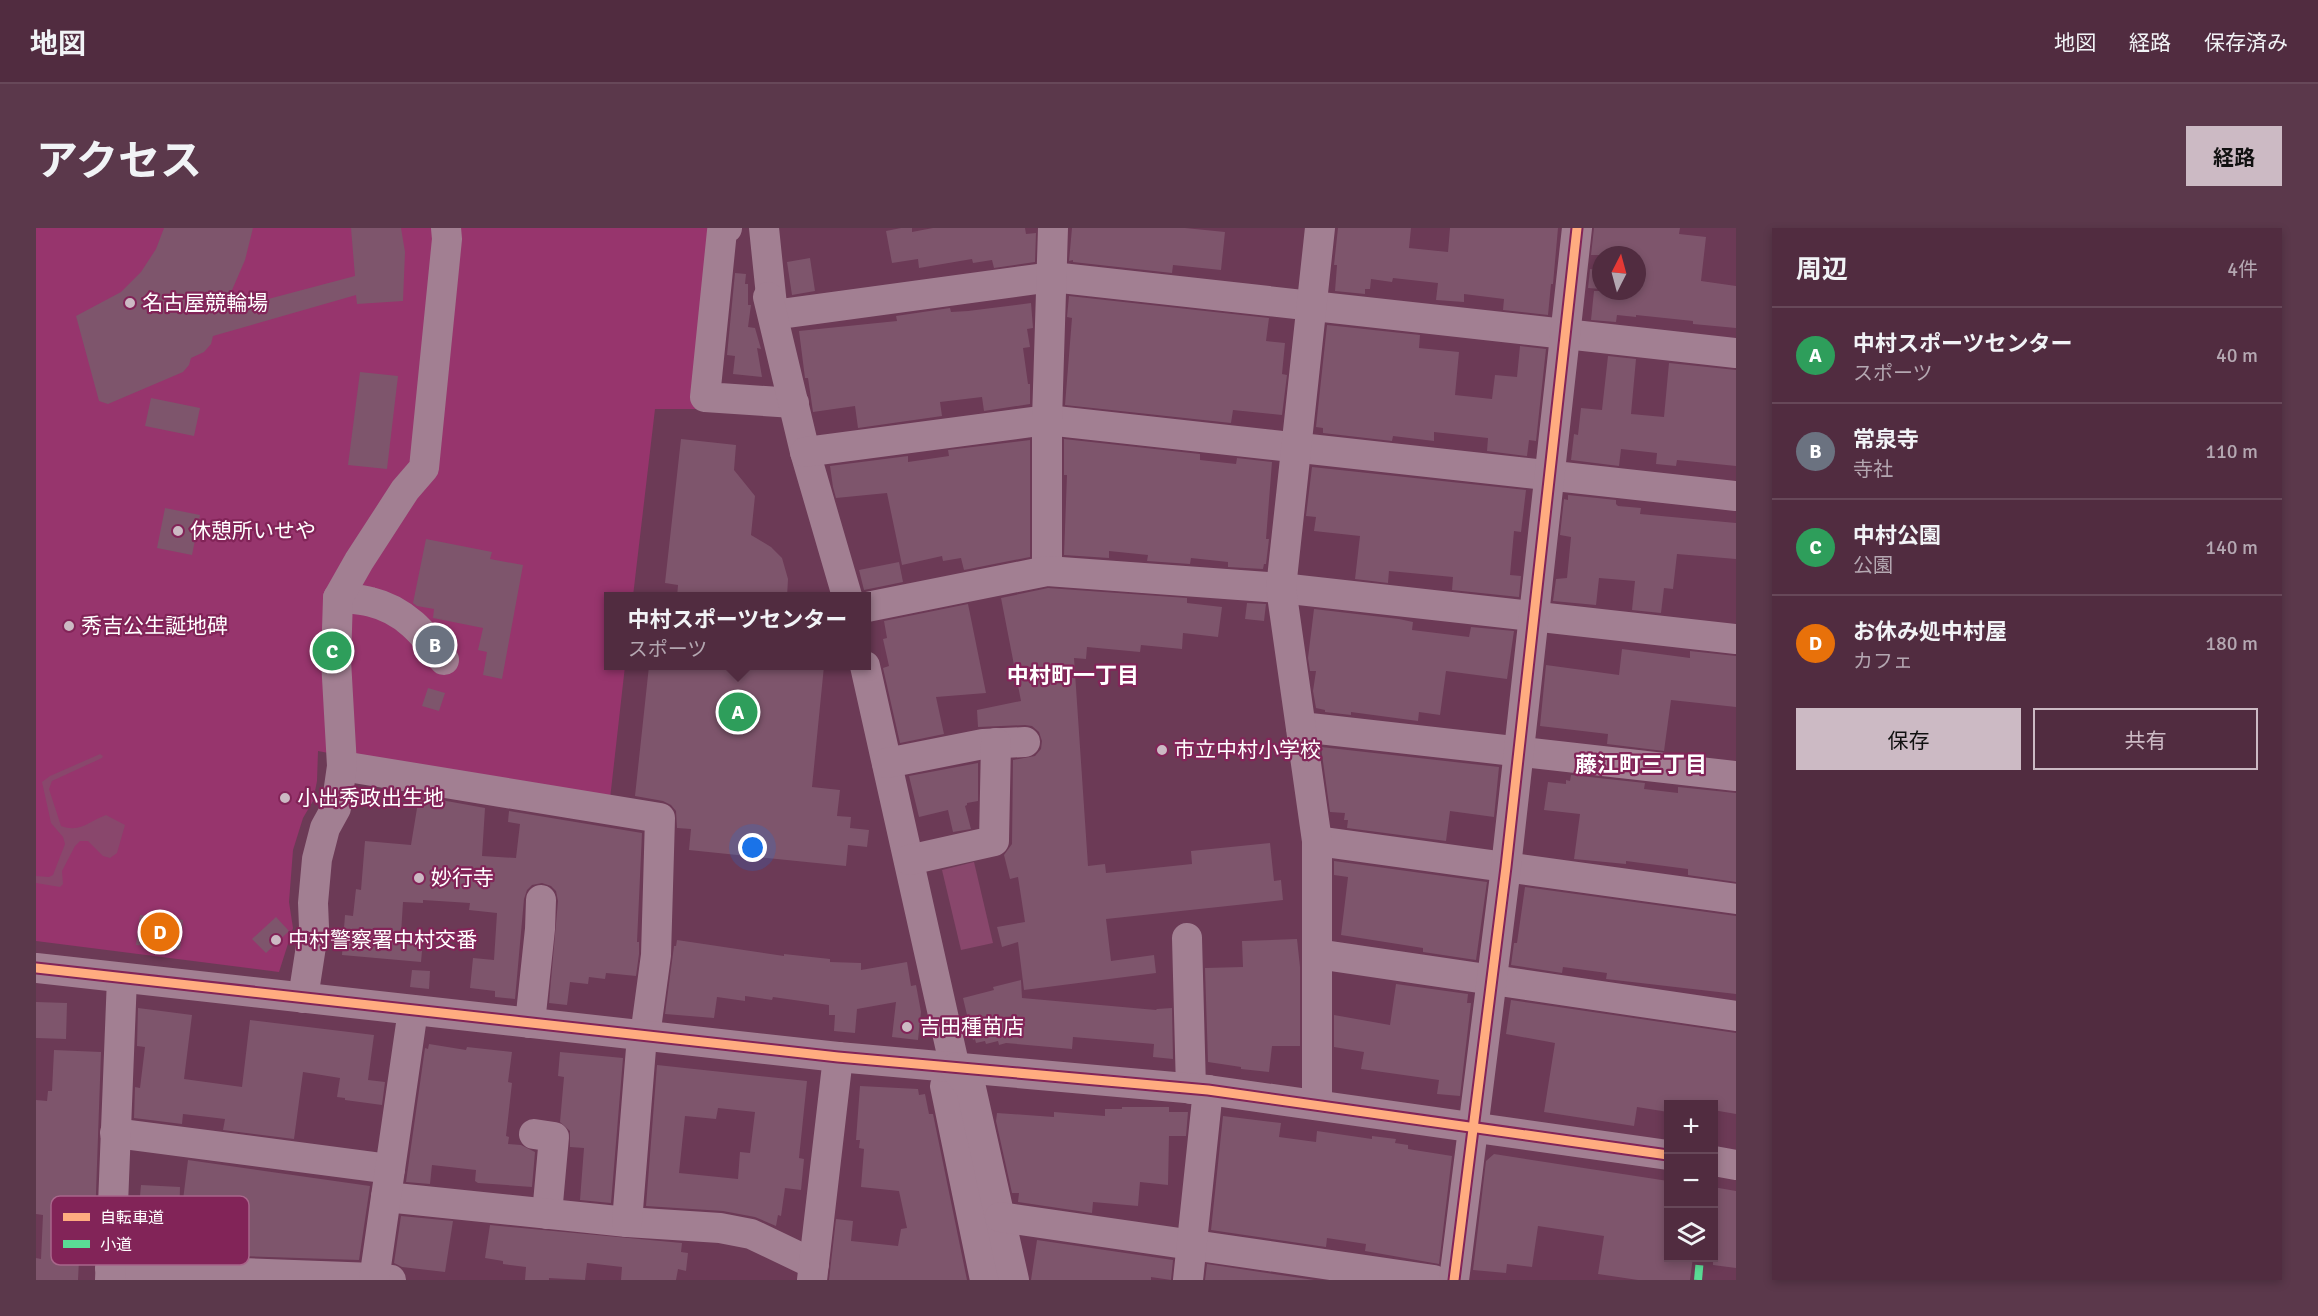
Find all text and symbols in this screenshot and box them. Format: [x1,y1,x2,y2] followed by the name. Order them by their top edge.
[30,27,86,61] text: 地図
[2054,30,2096,56] text: 地図
[2129,30,2171,56] text: 経路
[2204,30,2288,56] text: 保存済み
[2186,126,2282,186] button: 経路
[36,136,202,187] text: アクセス
[1592,246,1646,300] north arrow
[1796,254,1848,286] text: 周辺
[2227,257,2258,282] text: 4件
[142,290,268,316] place label: 名古屋競輪場
[123,296,137,310] marker: 名古屋競輪場
[1853,330,2073,357] text: 中村スポーツセンター
[1809,343,1822,368] text: A
[2216,343,2258,368] text: 40 m
[1853,361,1933,386] text: スポーツ
[1853,426,1919,453] text: 常泉寺
[1809,439,1822,464] text: B
[2205,439,2258,464] text: 110 m
[1853,457,1893,482] text: 寺社
[190,518,316,544] place label: 休憩所いせや
[1853,522,1941,549] text: 中村公園
[171,524,185,538] marker: 休憩所いせや
[1809,535,1822,560] text: C
[2205,535,2258,560] text: 140 m
[1853,553,1893,578] text: 公園
[604,592,871,670] popup
[628,606,847,633] text: 中村スポーツセンター
[81,613,228,639] place label: 秀吉公生誕地碑
[1853,618,2007,645] text: お休み処中村屋
[62,619,76,633] marker: 秀吉公生誕地碑
[416,622,454,668] pin: B
[312,628,352,674] pin: C
[1809,631,1822,656] text: D
[2205,631,2258,656] text: 180 m
[628,637,707,662] text: スポーツ
[1853,649,1913,674] text: カフェ
[1007,662,1139,689] district label: 中村町一丁目
[718,690,758,734] pin: A
[1796,708,2021,770] button: 保存
[2033,708,2258,770] button: 共有
[1174,737,1321,763] place label: 市立中村小学校
[1155,743,1169,757] marker: 市立中村小学校
[1575,751,1707,778] district label: 藤江町三丁目
[297,785,444,811] place label: 小出秀政出生地
[278,791,292,805] marker: 小出秀政出生地
[738,833,767,862] your location
[431,865,494,891] place label: 妙行寺
[412,871,426,885] marker: 妙行寺
[140,910,180,954] pin: D
[288,927,477,953] place label: 中村警察署中村交番
[269,933,283,947] marker: 中村警察署中村交番
[919,1014,1024,1040] place label: 吉田種苗店
[900,1020,914,1034] marker: 吉田種苗店
[1664,1100,1718,1262] map controls
[1664,1100,1718,1154] button: +
[1664,1154,1718,1208] button: −
[51,1196,249,1265] legend
[100,1208,164,1228] text: 自転車道
[1664,1208,1718,1262] button: layers
[100,1235,132,1255] text: 小道

